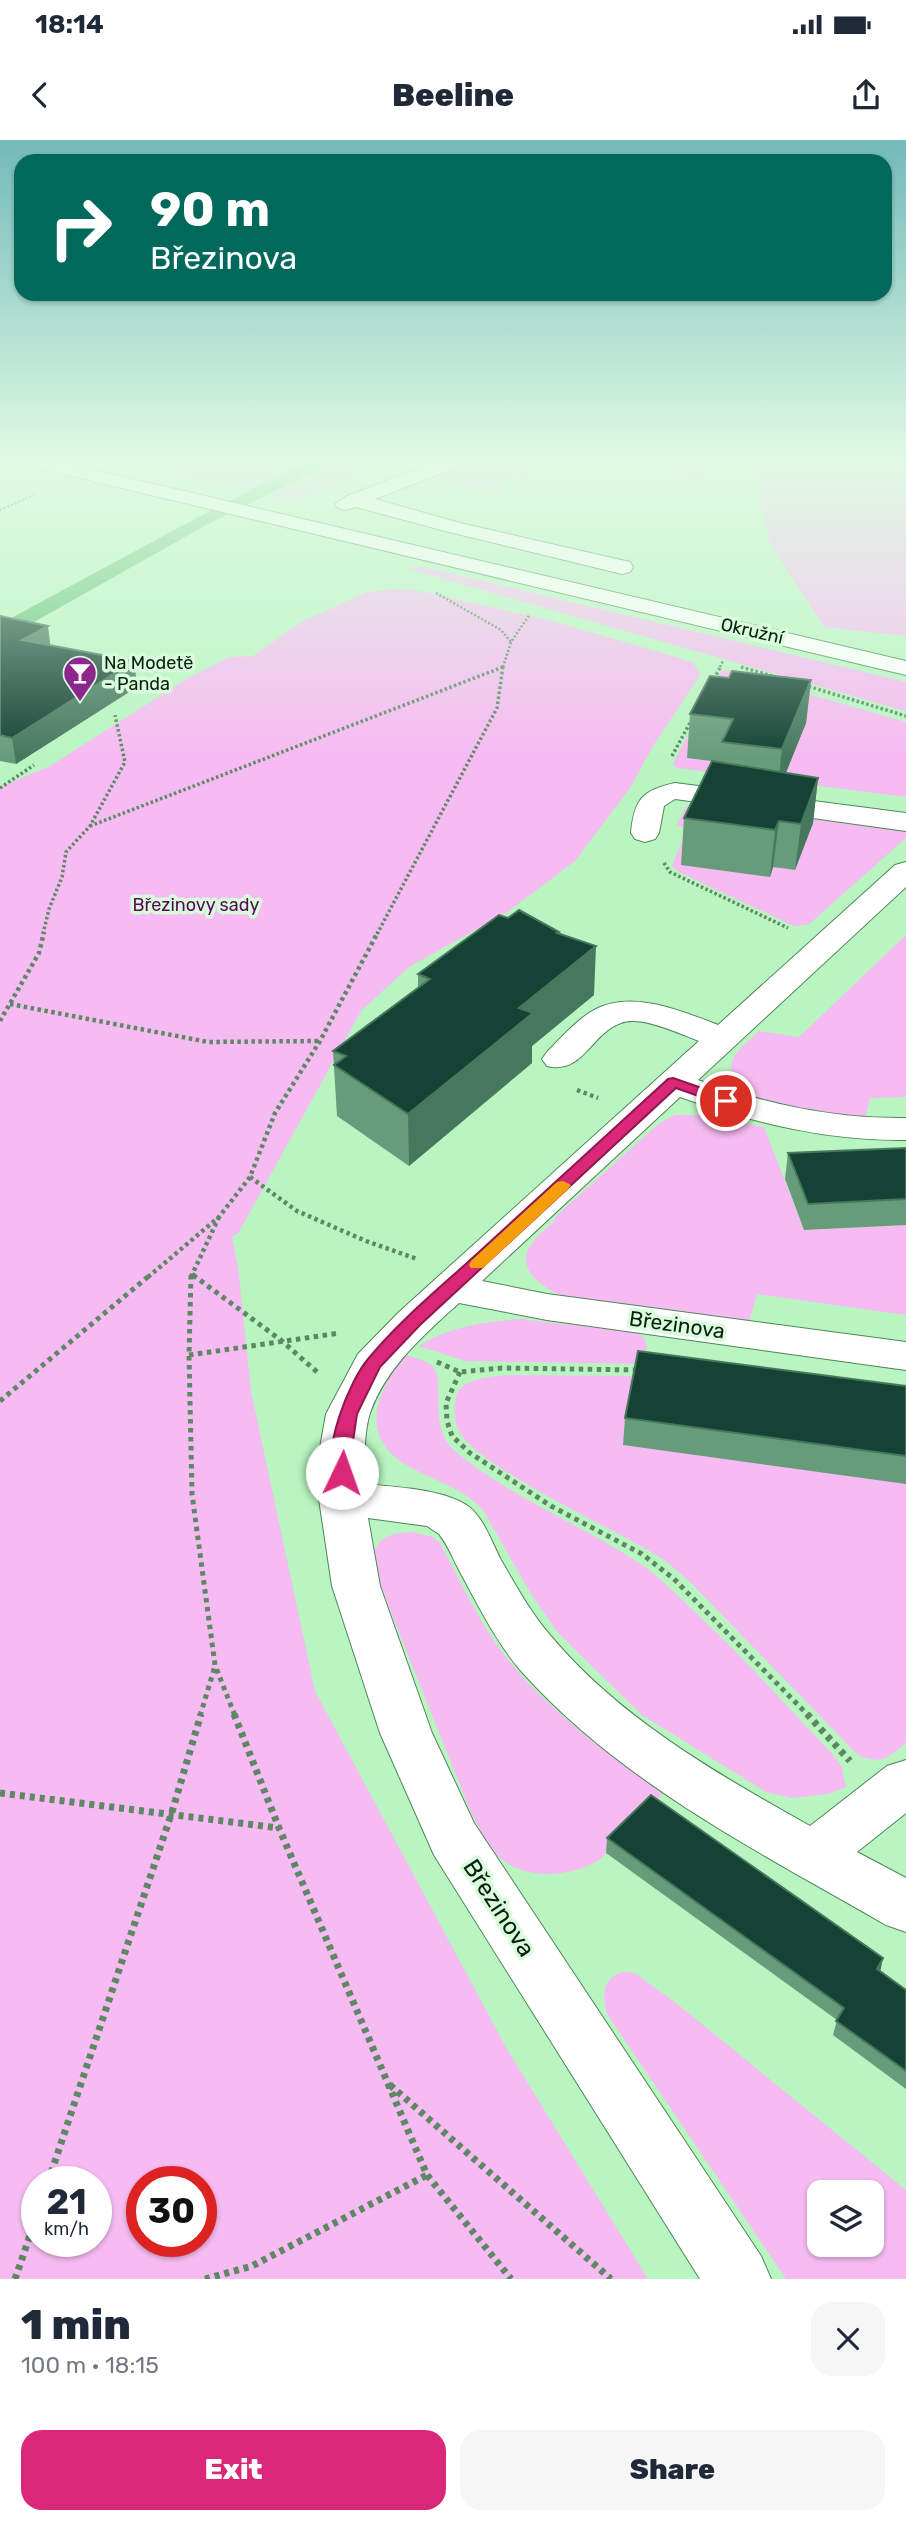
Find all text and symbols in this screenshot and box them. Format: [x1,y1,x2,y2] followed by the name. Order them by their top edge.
[35,9,104,40] text: 18:14
[21,76,59,114] icon: back
[392,76,514,114] text: Beeline
[847,76,885,114] icon: share
[150,180,270,238] text: 90 m
[35,182,126,273] icon: right
[150,239,297,277] text: Březinova
[719,613,787,649] street label: Okružní
[104,652,193,695] place label: Na Modetě - Panda
[61,654,99,703] bar icon: Na Modetě - Panda
[133,894,259,916] park label: Březinovy sady
[696,1071,756,1131] pin
[707,1082,745,1120] icon: arrive
[628,1305,727,1344] street label: Březinova
[305,1436,379,1510] position arrow
[457,1854,541,1962] street label: Březinova
[126,2166,217,2257] speed limit sign: 30
[807,2180,884,2257] map controls
[807,2180,884,2257] button: layers
[46,2181,87,2223] text: 21
[44,2218,89,2240] text: km/h
[21,2300,131,2350] text: 1 min
[811,2302,885,2376] button: close
[21,2351,159,2379] text: 100 m · 18:15
[21,2430,446,2510] button: Exit
[460,2430,885,2510] button: Share

